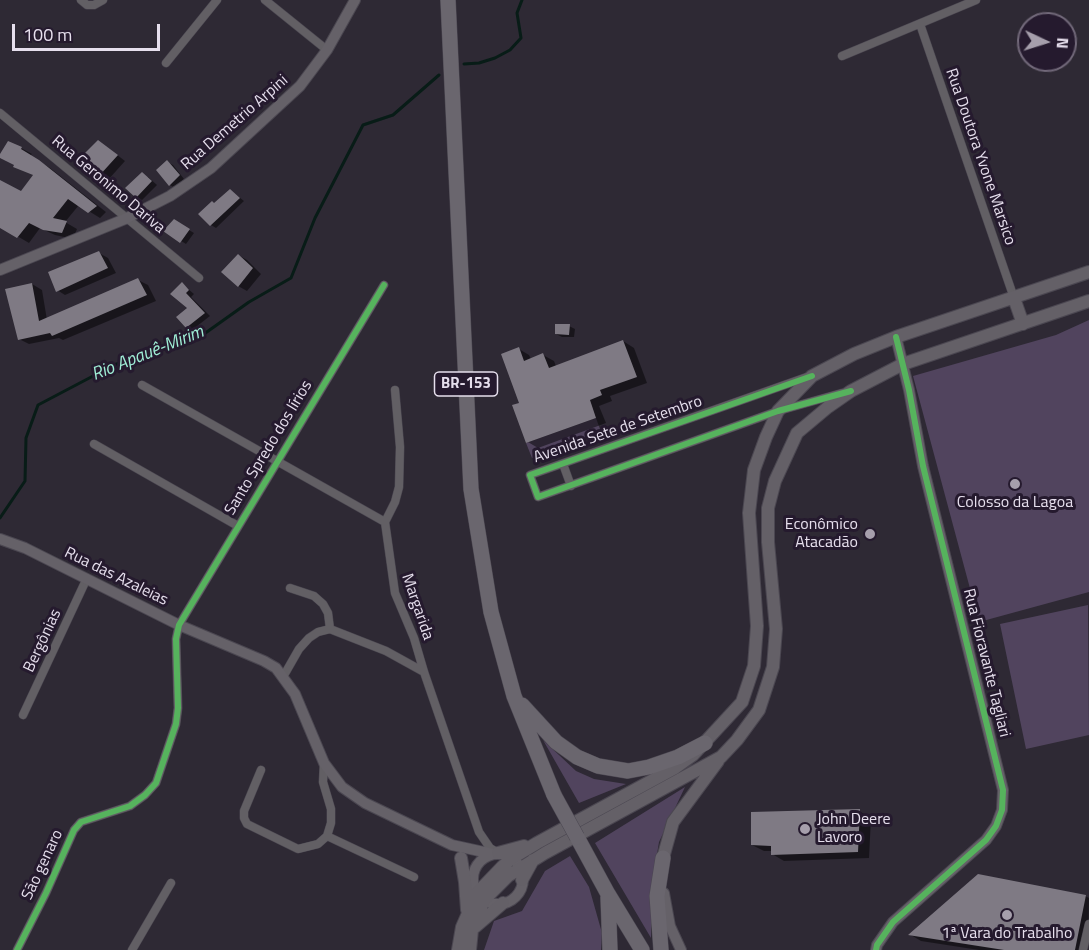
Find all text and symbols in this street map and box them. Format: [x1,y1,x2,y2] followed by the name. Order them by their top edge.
[15,12,164,50] scale bar
[1017,12,1077,72] north arrow
[23,21,72,48] text: 100 m
[1051,37,1075,49] text: N
[941,66,1019,248] street label: Rua Doutora Yvone Marsico
[178,71,292,175] street label: Rua Demetrio Arpini
[47,132,169,238] street label: Rua Geronimo Dariva
[89,322,207,386] water label: Rio Apauê-Mirim
[434,372,498,396] road number: BR-153
[221,377,317,519] street label: Santo Spredo dos lírios
[531,392,705,468] street label: Avenida Sete de Setembro
[1008,477,1022,491] marker: Colosso da Lagoa
[957,493,1073,513] place label: Colosso da Lagoa
[785,515,858,553] place label: Econômico Atacadão
[863,527,877,541] marker: Econômico Atacadão
[61,544,171,610] street label: Rua das Azaleias
[397,571,437,643] street label: Margarida
[958,587,1014,739] street label: Rua Fioravante Tagliari
[20,606,66,676] street label: Bergônias
[817,810,891,848] place label: John Deere Lavoro
[798,822,812,836] marker: John Deere Lavoro
[18,827,68,903] street label: São genaro
[1000,908,1014,922] marker: 1ª Vara do Trabalho
[942,924,1072,944] place label: 1ª Vara do Trabalho

